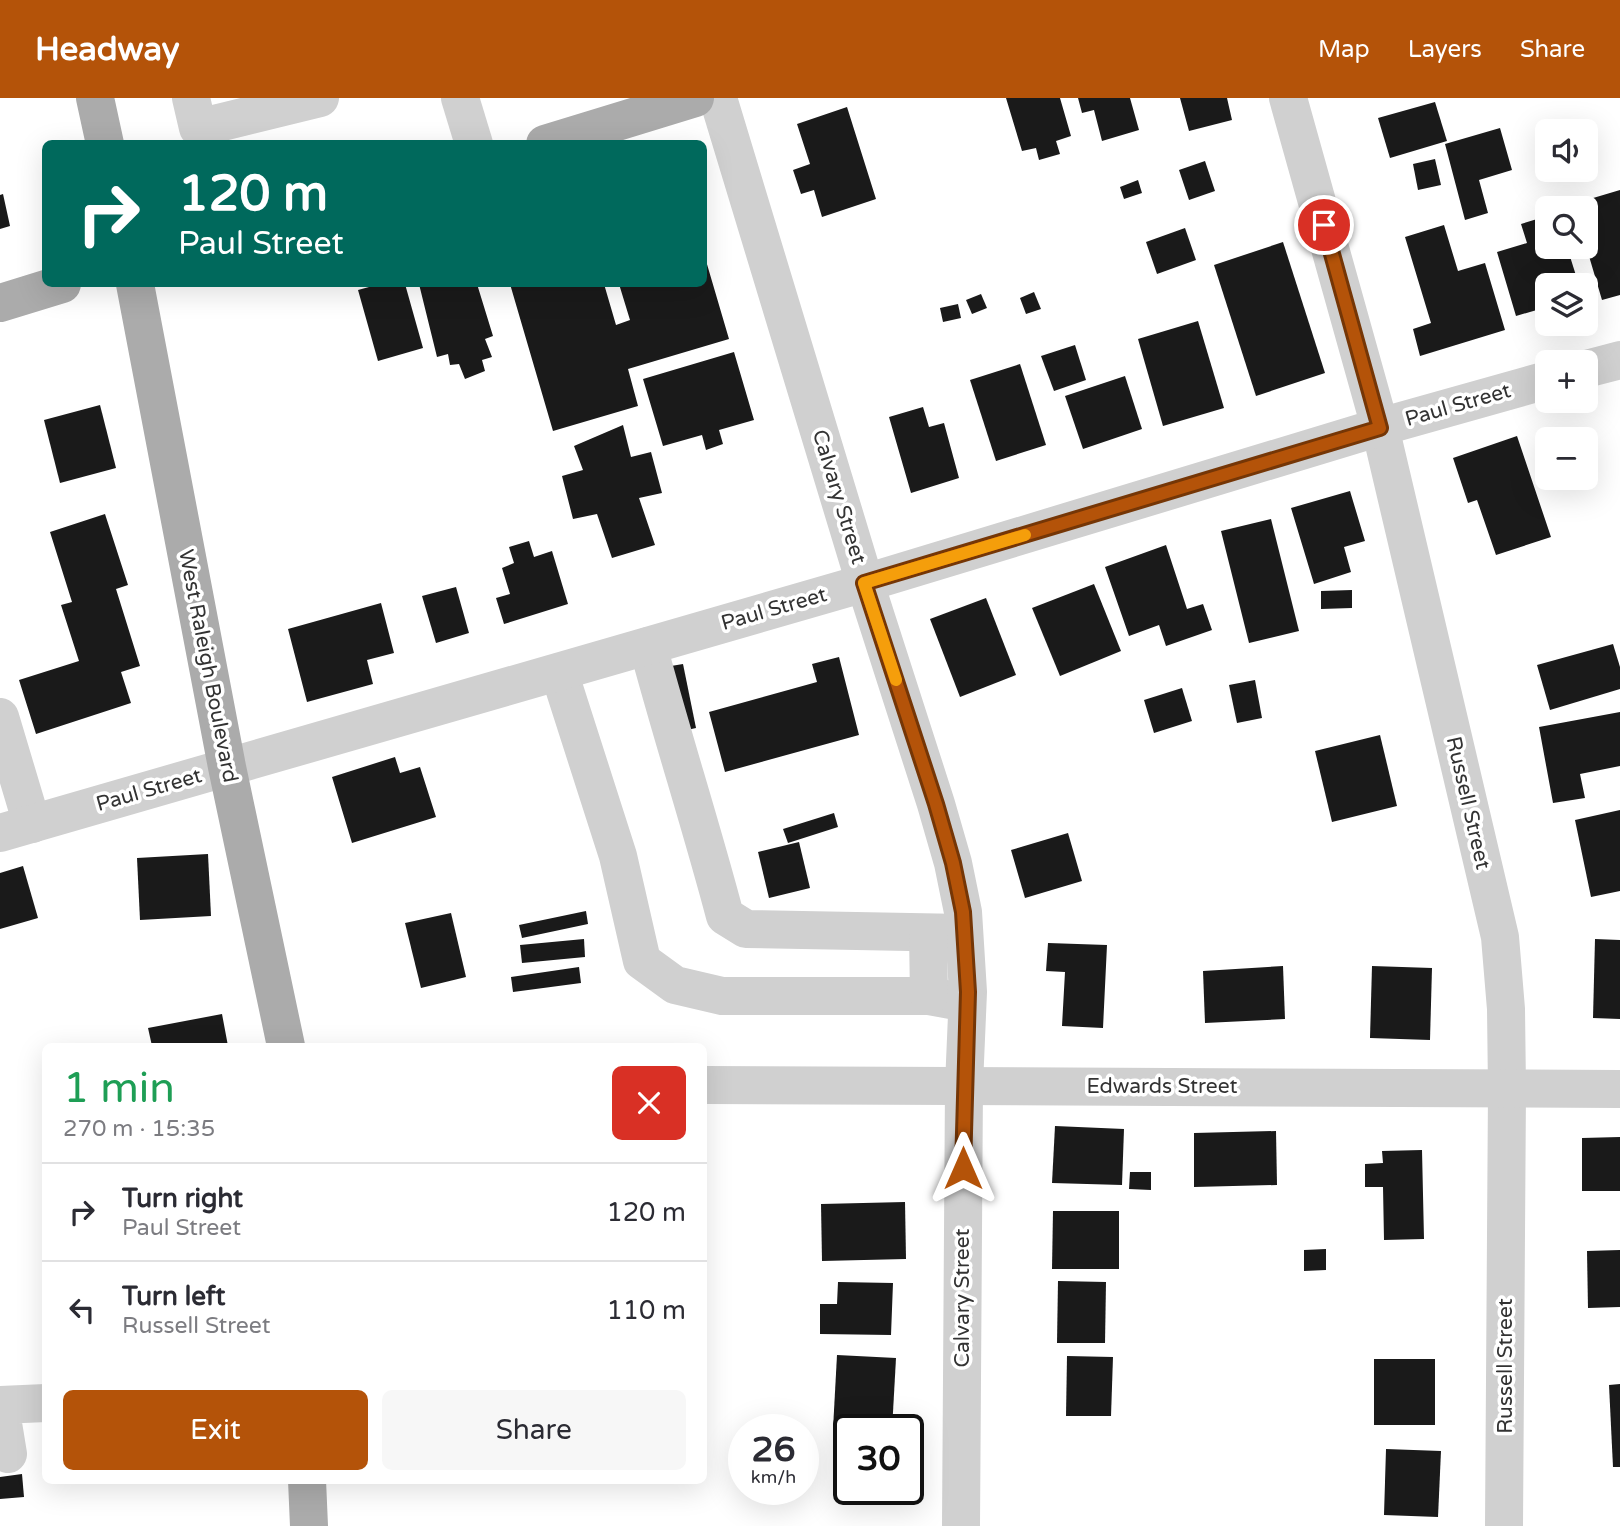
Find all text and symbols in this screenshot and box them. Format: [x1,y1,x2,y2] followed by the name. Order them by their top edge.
[35,30,179,69] text: Headway
[1318,35,1370,64] text: Map
[1408,35,1482,64] text: Layers
[1520,35,1585,64] text: Share
[1535,119,1598,490] map controls
[1535,119,1598,182] button: sound
[178,165,328,224] text: 120 m
[63,168,154,259] icon: right
[1294,195,1354,255] pin
[1535,196,1598,259] button: search
[1305,206,1343,244] icon: arrive
[178,225,344,263] text: Paul Street
[1535,273,1598,336] button: layers
[1535,350,1598,413] button: +
[1402,378,1514,432] street label: Paul Street
[807,427,871,567] street label: Calvary Street
[1535,427,1598,490] button: −
[173,547,243,785] street label: West Raleigh Boulevard
[718,582,830,636] street label: Paul Street
[1441,734,1495,872] street label: Russell Street
[93,763,205,817] street label: Paul Street
[63,1063,175,1114] text: 1 min
[612,1066,686,1140] button: close
[1086,1074,1238,1099] street label: Edwards Street
[63,1115,215,1143] text: 270 m · 15:35
[926,1131,1000,1205] position arrow
[122,1183,243,1214] text: Turn right
[63,1193,101,1231] icon: right
[606,1197,686,1228] text: 120 m
[122,1214,241,1242] text: Paul Street
[950,1228,975,1368] street label: Calvary Street
[122,1281,225,1312] text: Turn left
[63,1291,101,1329] icon: left
[606,1295,686,1326] text: 110 m
[1493,1298,1518,1434] street label: Russell Street
[122,1312,271,1340] text: Russell Street
[63,1390,368,1470] button: Exit
[382,1390,686,1470] button: Share
[833,1414,924,1505] speed limit sign: 30
[752,1429,795,1471] text: 26
[751,1466,796,1488] text: km/h

